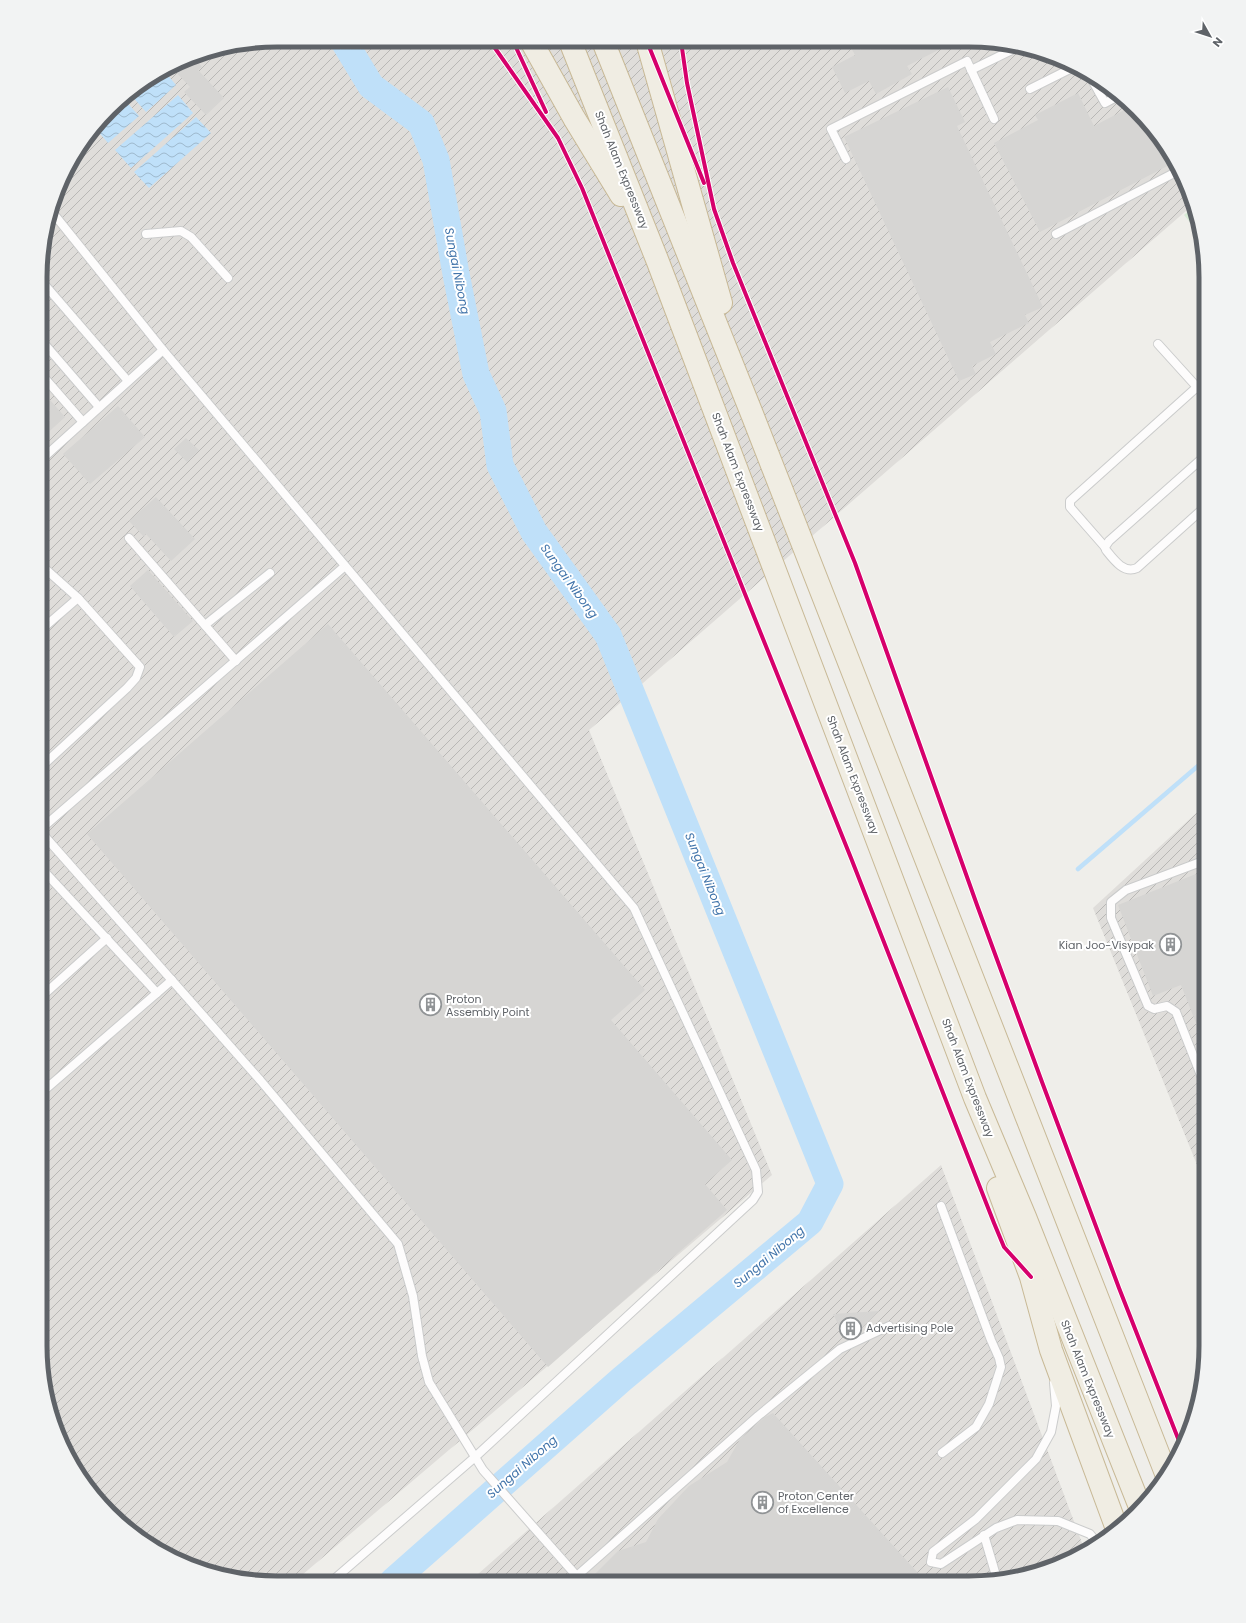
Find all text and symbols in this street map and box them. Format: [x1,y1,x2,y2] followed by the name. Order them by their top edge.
[1190,16,1230,56] north arrow
[1209,34,1227,51] text: N
[591,109,653,232] street label: Shah Alam Expressway
[441,226,474,316] water label: Sungai Nibong
[708,410,768,534] street label: Shah Alam Expressway
[537,540,602,621] water label: Sungai Nibong
[823,713,883,837] street label: Shah Alam Expressway
[681,830,730,918] water label: Sungai Nibong
[1157,932,1183,958] building icon: Kian Joo-Visypak
[1059,937,1154,953] place label: Kian Joo-Visypak
[446,991,529,1020] place label: Proton Assembly Point
[418,992,444,1018] building icon: Proton Assembly Point
[938,1016,998,1140] street label: Shah Alam Expressway
[729,1222,808,1291] water label: Sungai Nibong
[838,1315,864,1341] building icon: Advertising Pole
[1057,1318,1119,1441] street label: Shah Alam Expressway
[866,1320,954,1336] place label: Advertising Pole
[483,1431,560,1502] water label: Sungai Nibong
[778,1488,854,1517] place label: Proton Center of Excellence
[750,1489,776,1515] building icon: Proton Center of Excellence

